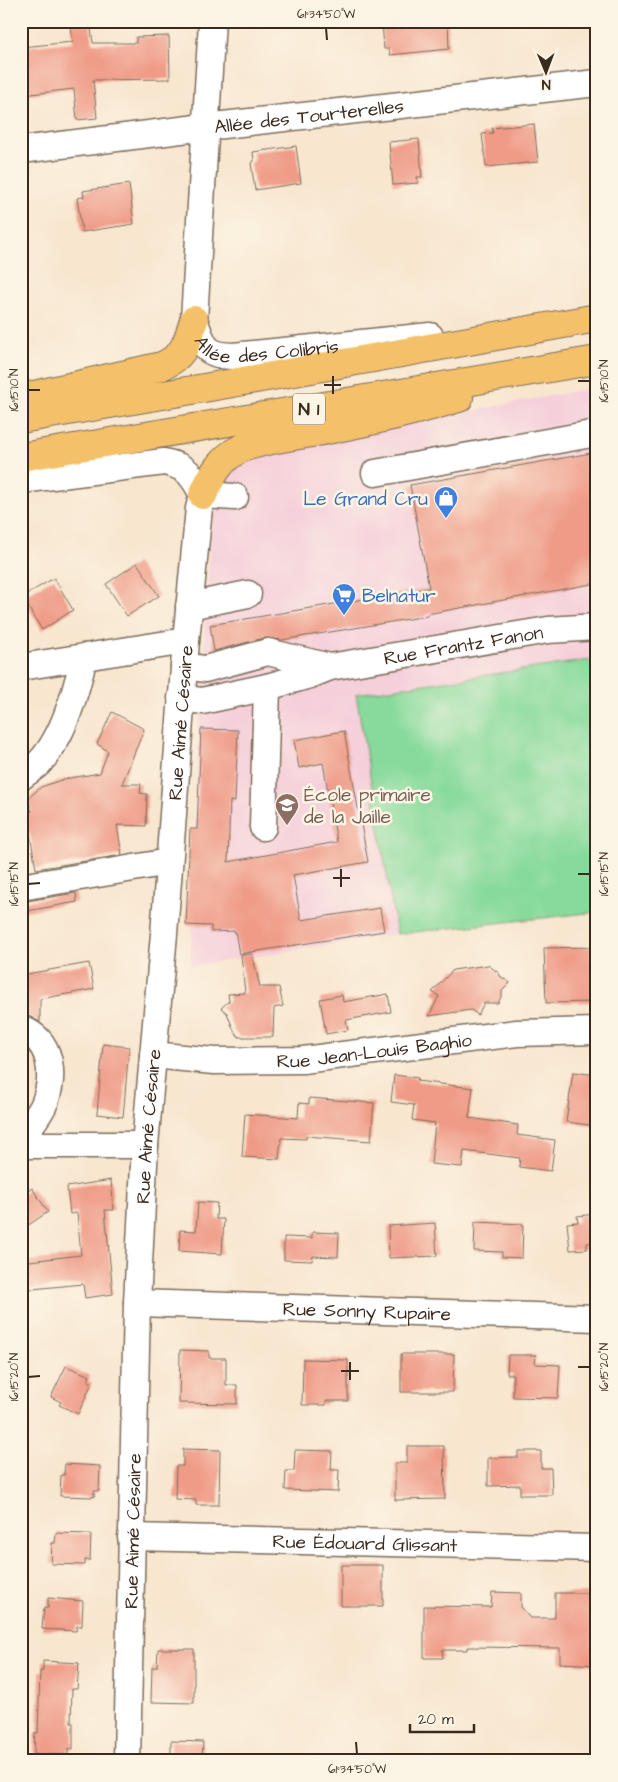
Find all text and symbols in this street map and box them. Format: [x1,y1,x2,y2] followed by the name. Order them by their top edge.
[297,6,356,23] text: 61°34'50"W
[520,48,570,98] north arrow
[541,74,551,94] text: N
[213,93,405,141] street label: Allée des Tourterelles
[187,331,340,371] street label: Allée des Colibris
[596,359,613,403] text: 16°15'10"N
[6,368,23,412] text: 16°15'10"N
[293,394,325,424] road number: N 1
[433,485,459,519] shop icon: Le Grand Cru
[303,486,428,513] place label: Le Grand Cru
[331,582,357,616] supermarket icon: Belnatur
[362,583,436,610] place label: Belnatur
[382,619,545,673] street label: Rue Frantz Fanon
[162,644,201,801] street label: Rue Aimé Césaire
[304,782,431,831] place label: École primaire de la Jaille
[274,792,300,826] school or university icon: École primaire de la Jaille
[596,851,613,896] text: 16°15'15"N
[6,861,23,906] text: 16°15'15"N
[277,1027,474,1075] street label: Rue Jean-Louis Baghio
[130,1048,169,1205] street label: Rue Aimé Césaire
[282,1296,451,1328] street label: Rue Sonny Rupaire
[596,1342,613,1391] text: 16°15'20"N
[6,1352,23,1401] text: 16°15'20"N
[118,1453,149,1609] street label: Rue Aimé Césaire
[272,1528,458,1560] street label: Rue Édouard Glissant
[410,1702,474,1734] scale bar
[418,1709,454,1730] text: 20 m
[328,1761,387,1778] text: 61°34'50"W

